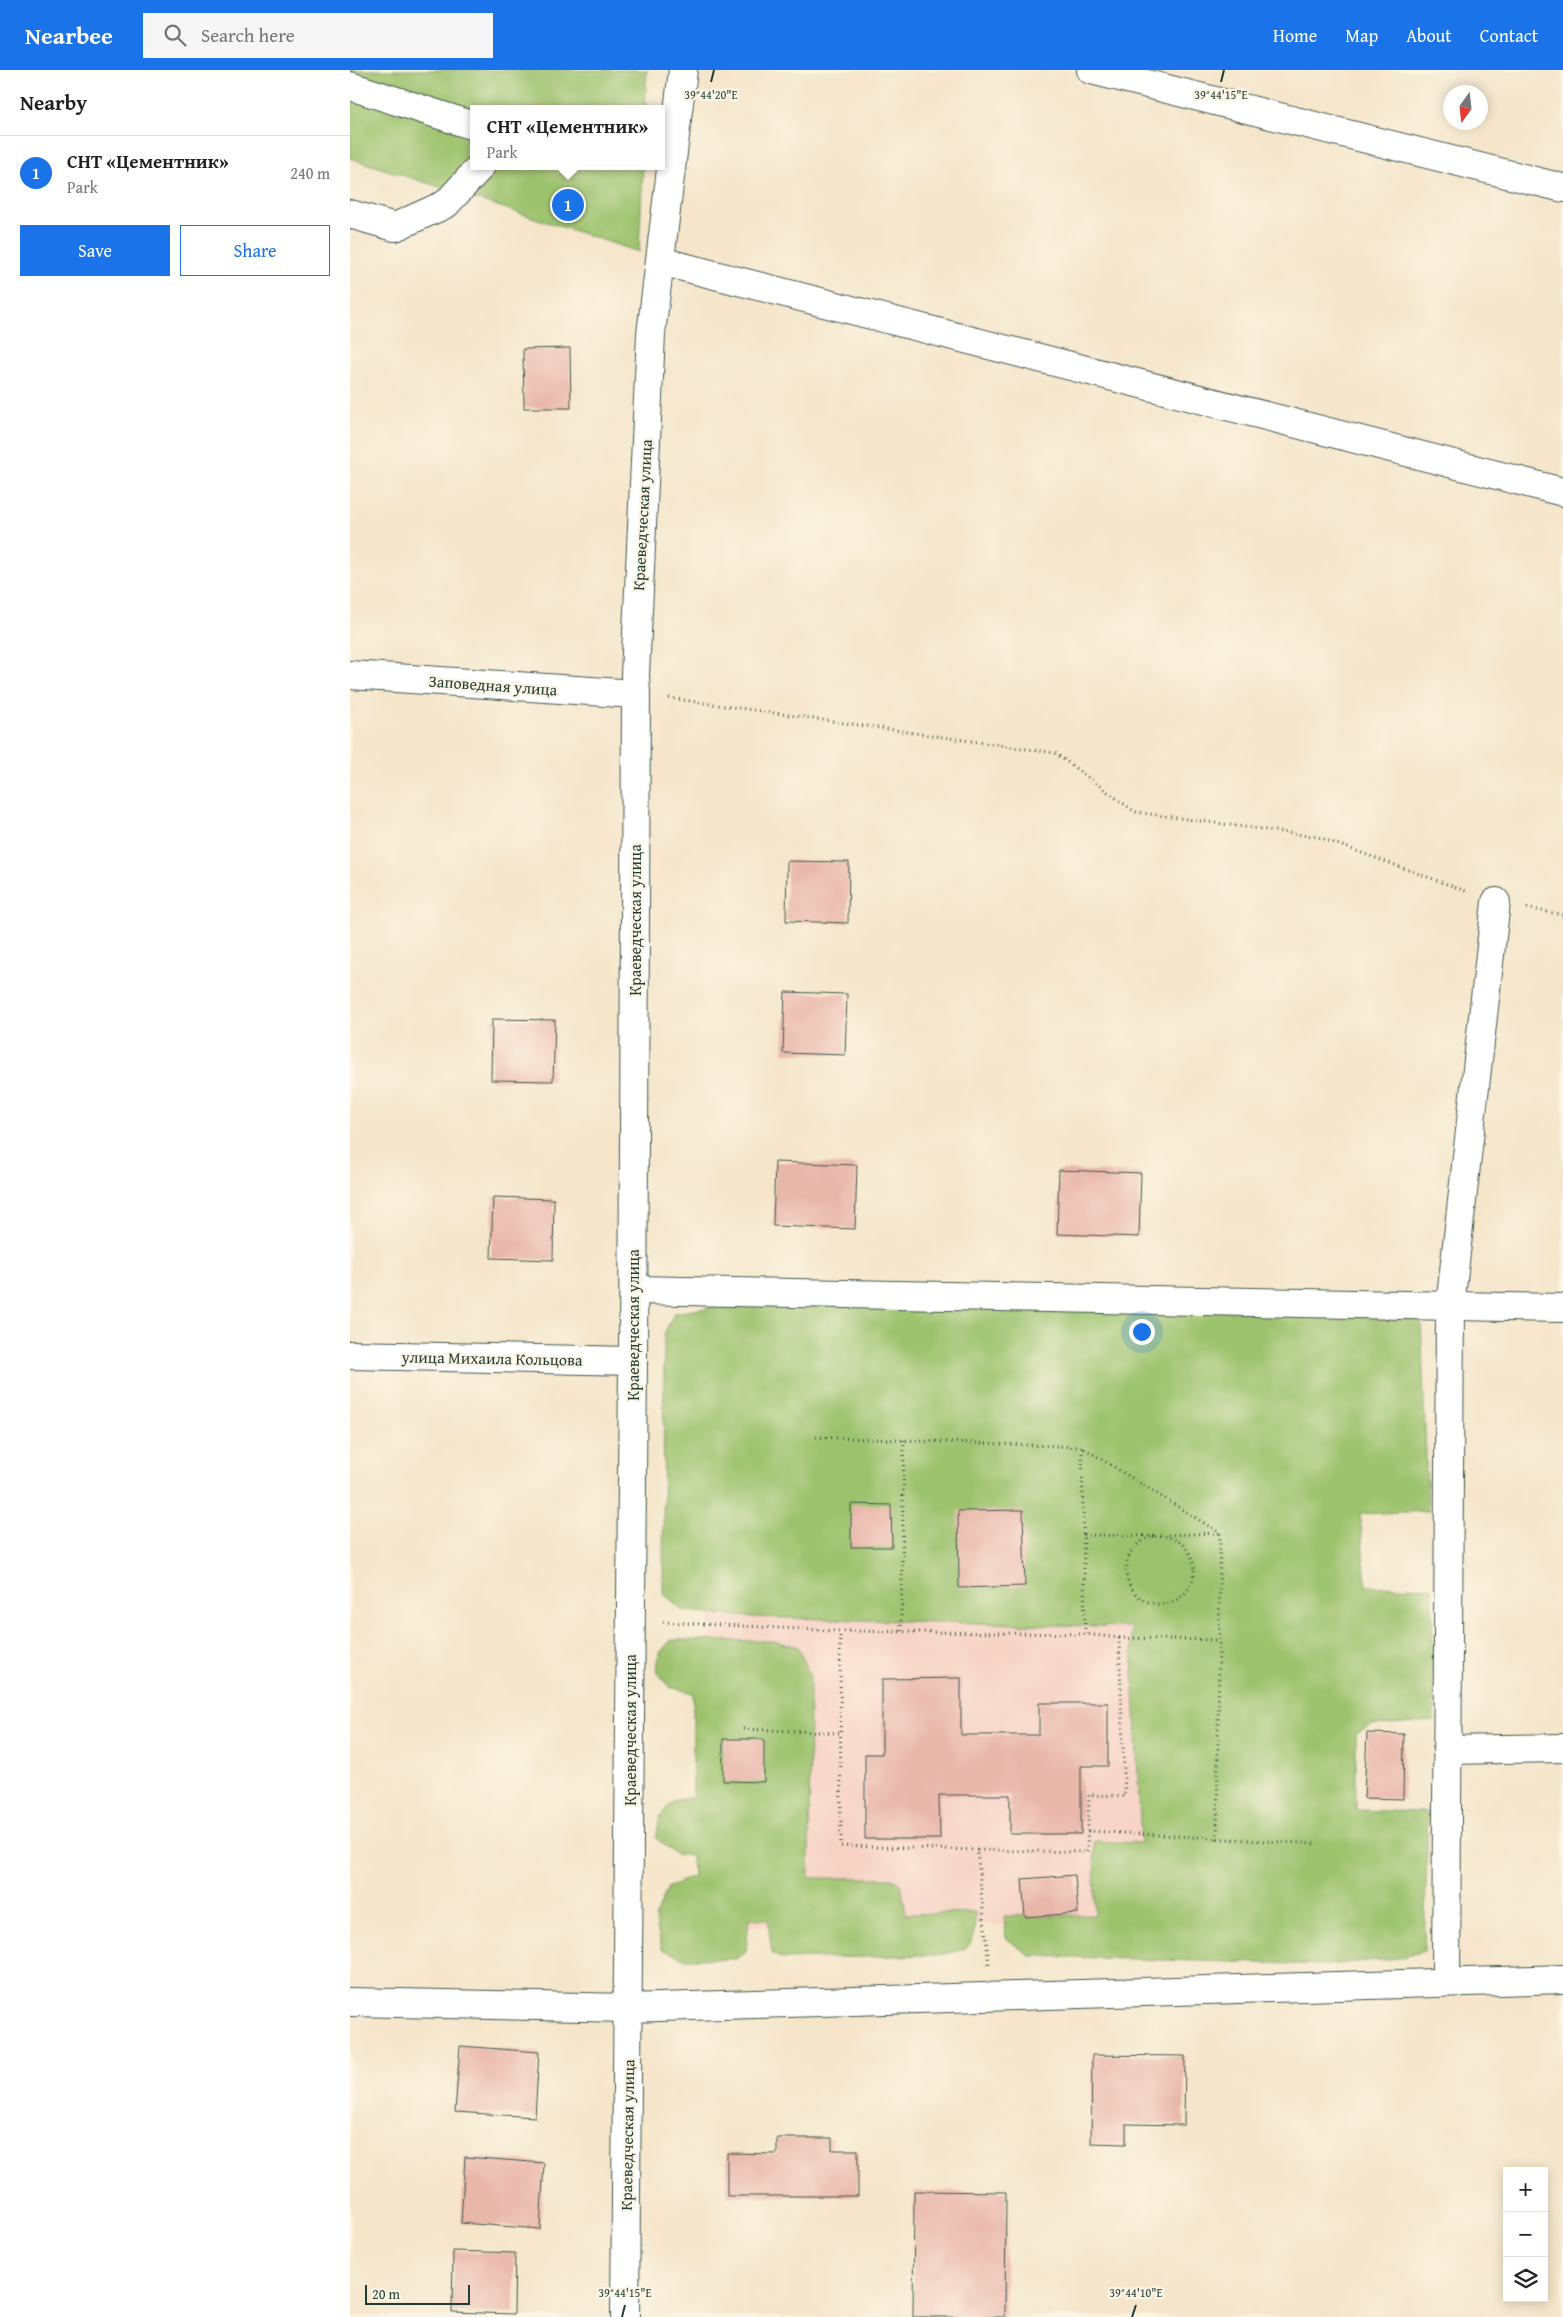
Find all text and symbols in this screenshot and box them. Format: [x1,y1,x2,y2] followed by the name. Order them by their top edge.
[143,13,493,58] search box
[25,18,113,53] text: Nearbee
[161,21,189,49] icon: search
[201,21,295,49] text: Search here
[1273,22,1317,49] text: Home
[1345,22,1378,49] text: Map
[1406,22,1452,49] text: About
[1480,22,1538,49] text: Contact
[1443,85,1488,130] north arrow
[684,86,738,103] text: 39°44'20"E
[1194,86,1248,103] text: 39°44'15"E
[20,87,87,118] text: Nearby
[470,105,665,170] popup
[487,112,648,140] text: СНТ «Цементник»
[487,140,518,164] text: Park
[67,147,229,175] text: СНТ «Цементник»
[32,161,40,185] text: 1
[290,161,330,185] text: 240 m
[67,175,98,199] text: Park
[552,186,584,224] pin: 1
[20,225,170,276] button: Save
[180,225,330,276] button: Share
[626,438,658,591] street label: Краеведческая улица
[428,669,558,701] street label: Заповедная улица
[623,844,647,996] street label: Краеведческая улица
[621,1249,645,1401] street label: Краеведческая улица
[1129,1319,1155,1345] your location
[400,1344,583,1372] street label: улица Михаила Кольцова
[618,1654,642,1806] street label: Краеведческая улица
[614,2059,640,2211] street label: Краеведческая улица
[1503,2167,1548,2302] map controls
[1503,2167,1548,2212] button: +
[1503,2212,1548,2257] button: −
[1503,2257,1548,2302] button: layers
[365,2282,470,2305] scale bar
[372,2284,400,2304] text: 20 m
[598,2284,652,2301] text: 39°44'15"E
[1109,2284,1163,2301] text: 39°44'10"E

